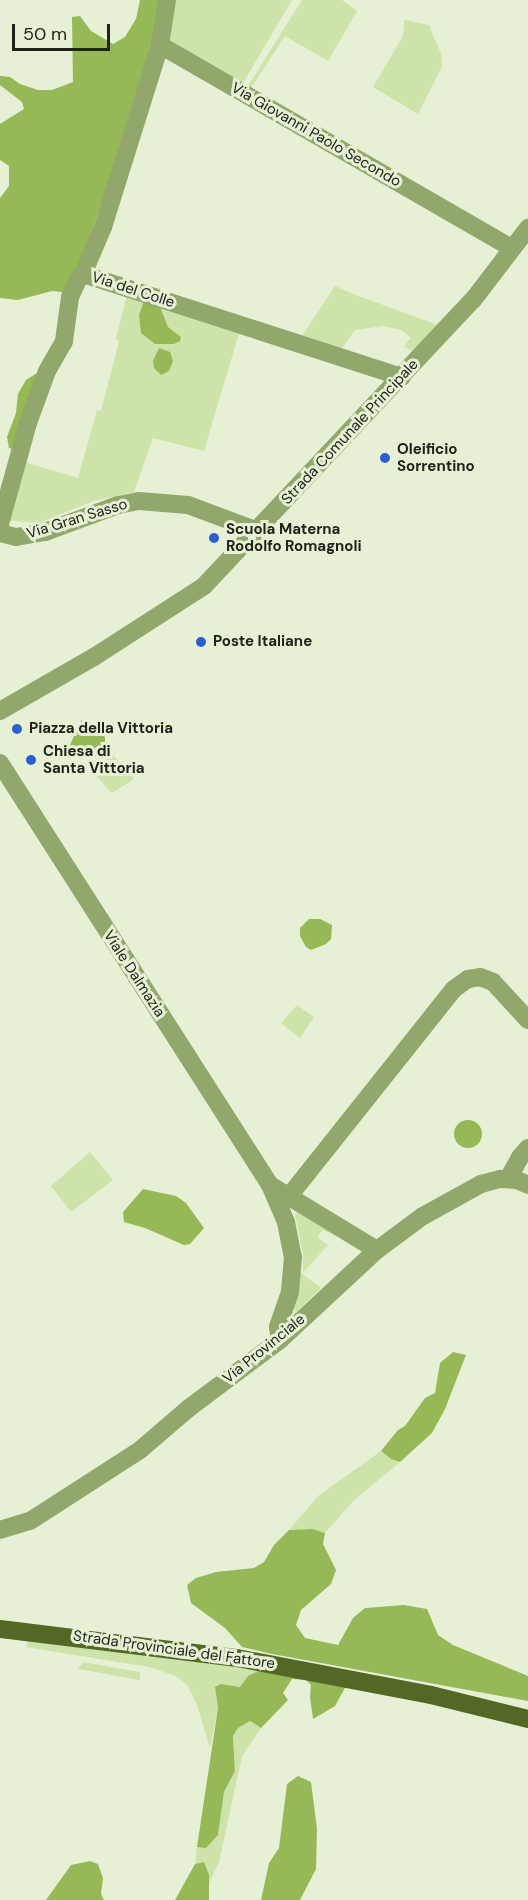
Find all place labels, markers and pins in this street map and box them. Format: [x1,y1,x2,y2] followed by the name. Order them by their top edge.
[397,440,475,475] place label: Oleificio Sorrentino
[378,451,392,465] marker: Oleificio Sorrentino
[226,520,362,555] place label: Scuola Materna Rodolfo Romagnoli
[207,531,221,545] marker: Scuola Materna Rodolfo Romagnoli
[213,633,312,651] place label: Poste Italiane
[194,635,208,649] marker: Poste Italiane
[29,720,173,738] place label: Piazza della Vittoria
[10,722,24,736] marker: Piazza della Vittoria
[43,742,145,777] place label: Chiesa di Santa Vittoria
[24,753,38,767] marker: Chiesa di Santa Vittoria

